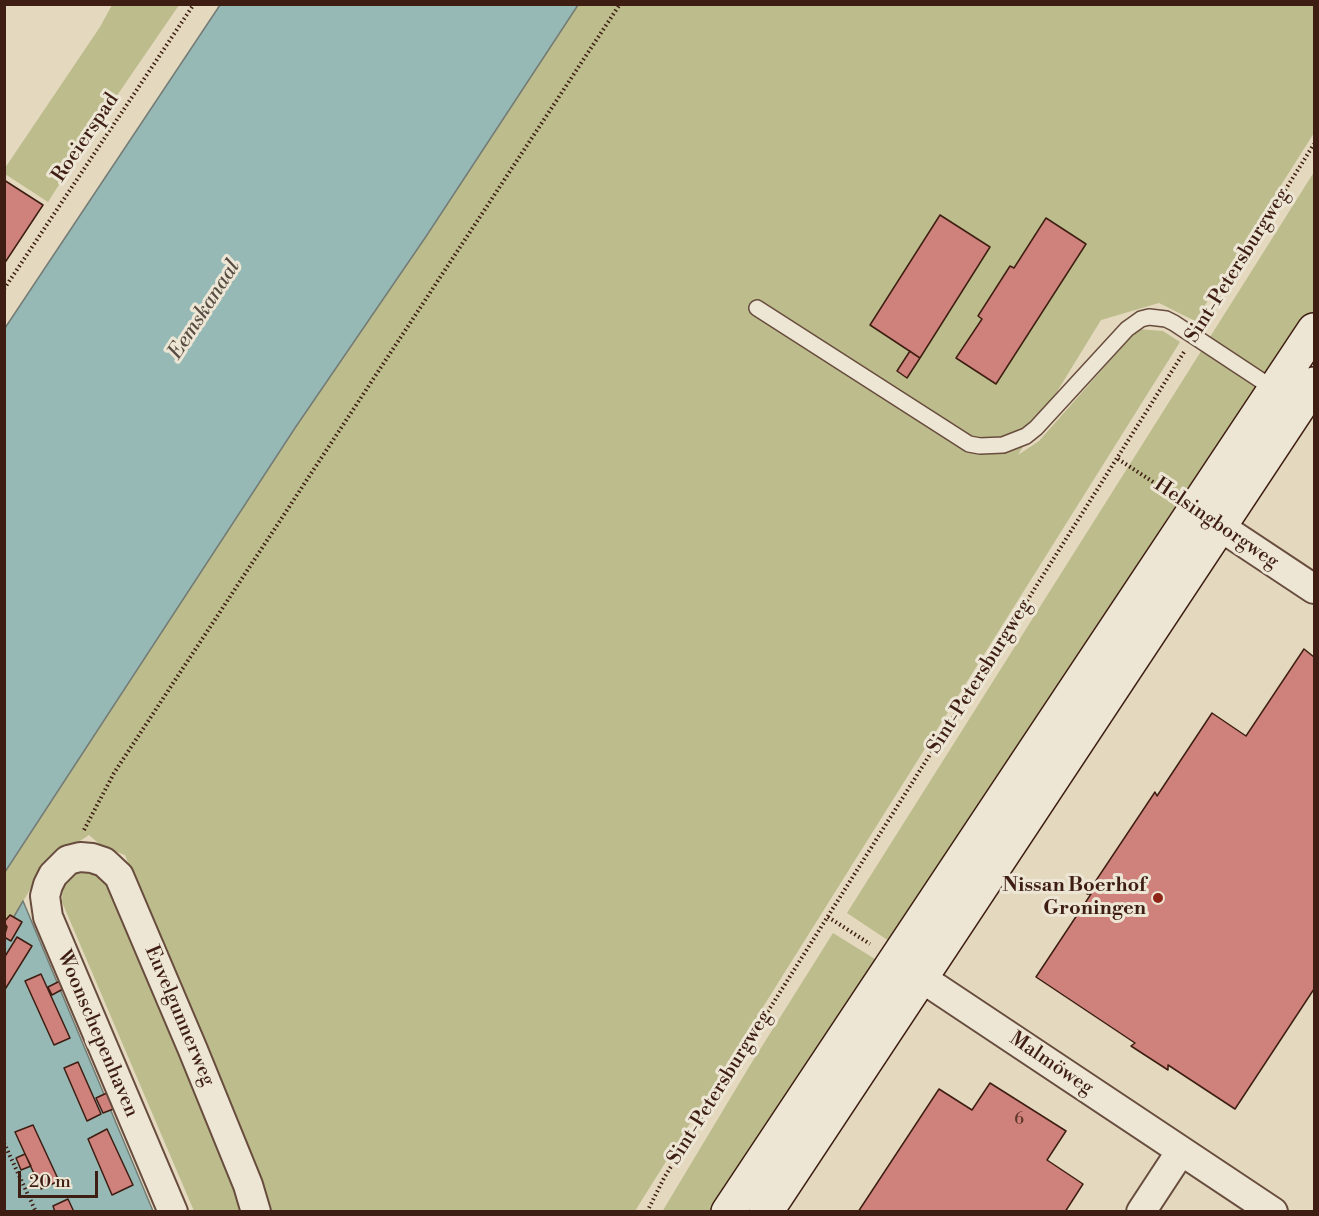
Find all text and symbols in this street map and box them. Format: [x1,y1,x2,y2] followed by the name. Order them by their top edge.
[47,89,125,187] street label: Roeierspad
[1181,184,1295,348] street label: Sint-Petersburgweg
[164,256,246,364] water label: Eemskanaal
[1149,473,1283,575] street label: Helsingborgweg
[923,595,1037,759] street label: Sint-Petersburgweg
[1002,874,1146,921] place label: Nissan Boerhof Groningen
[1151,891,1165,905] marker: Nissan Boerhof Groningen
[139,942,219,1090] street label: Euvelgunnerweg
[51,947,143,1121] street label: Woonschepenhaven
[663,1006,777,1170] street label: Sint-Petersburgweg
[1004,1027,1098,1101] street label: Malmöweg
[1014,1110,1024,1130] house number: 6
[21,1159,100,1197] scale bar
[29,1170,71,1193] text: 20 m

